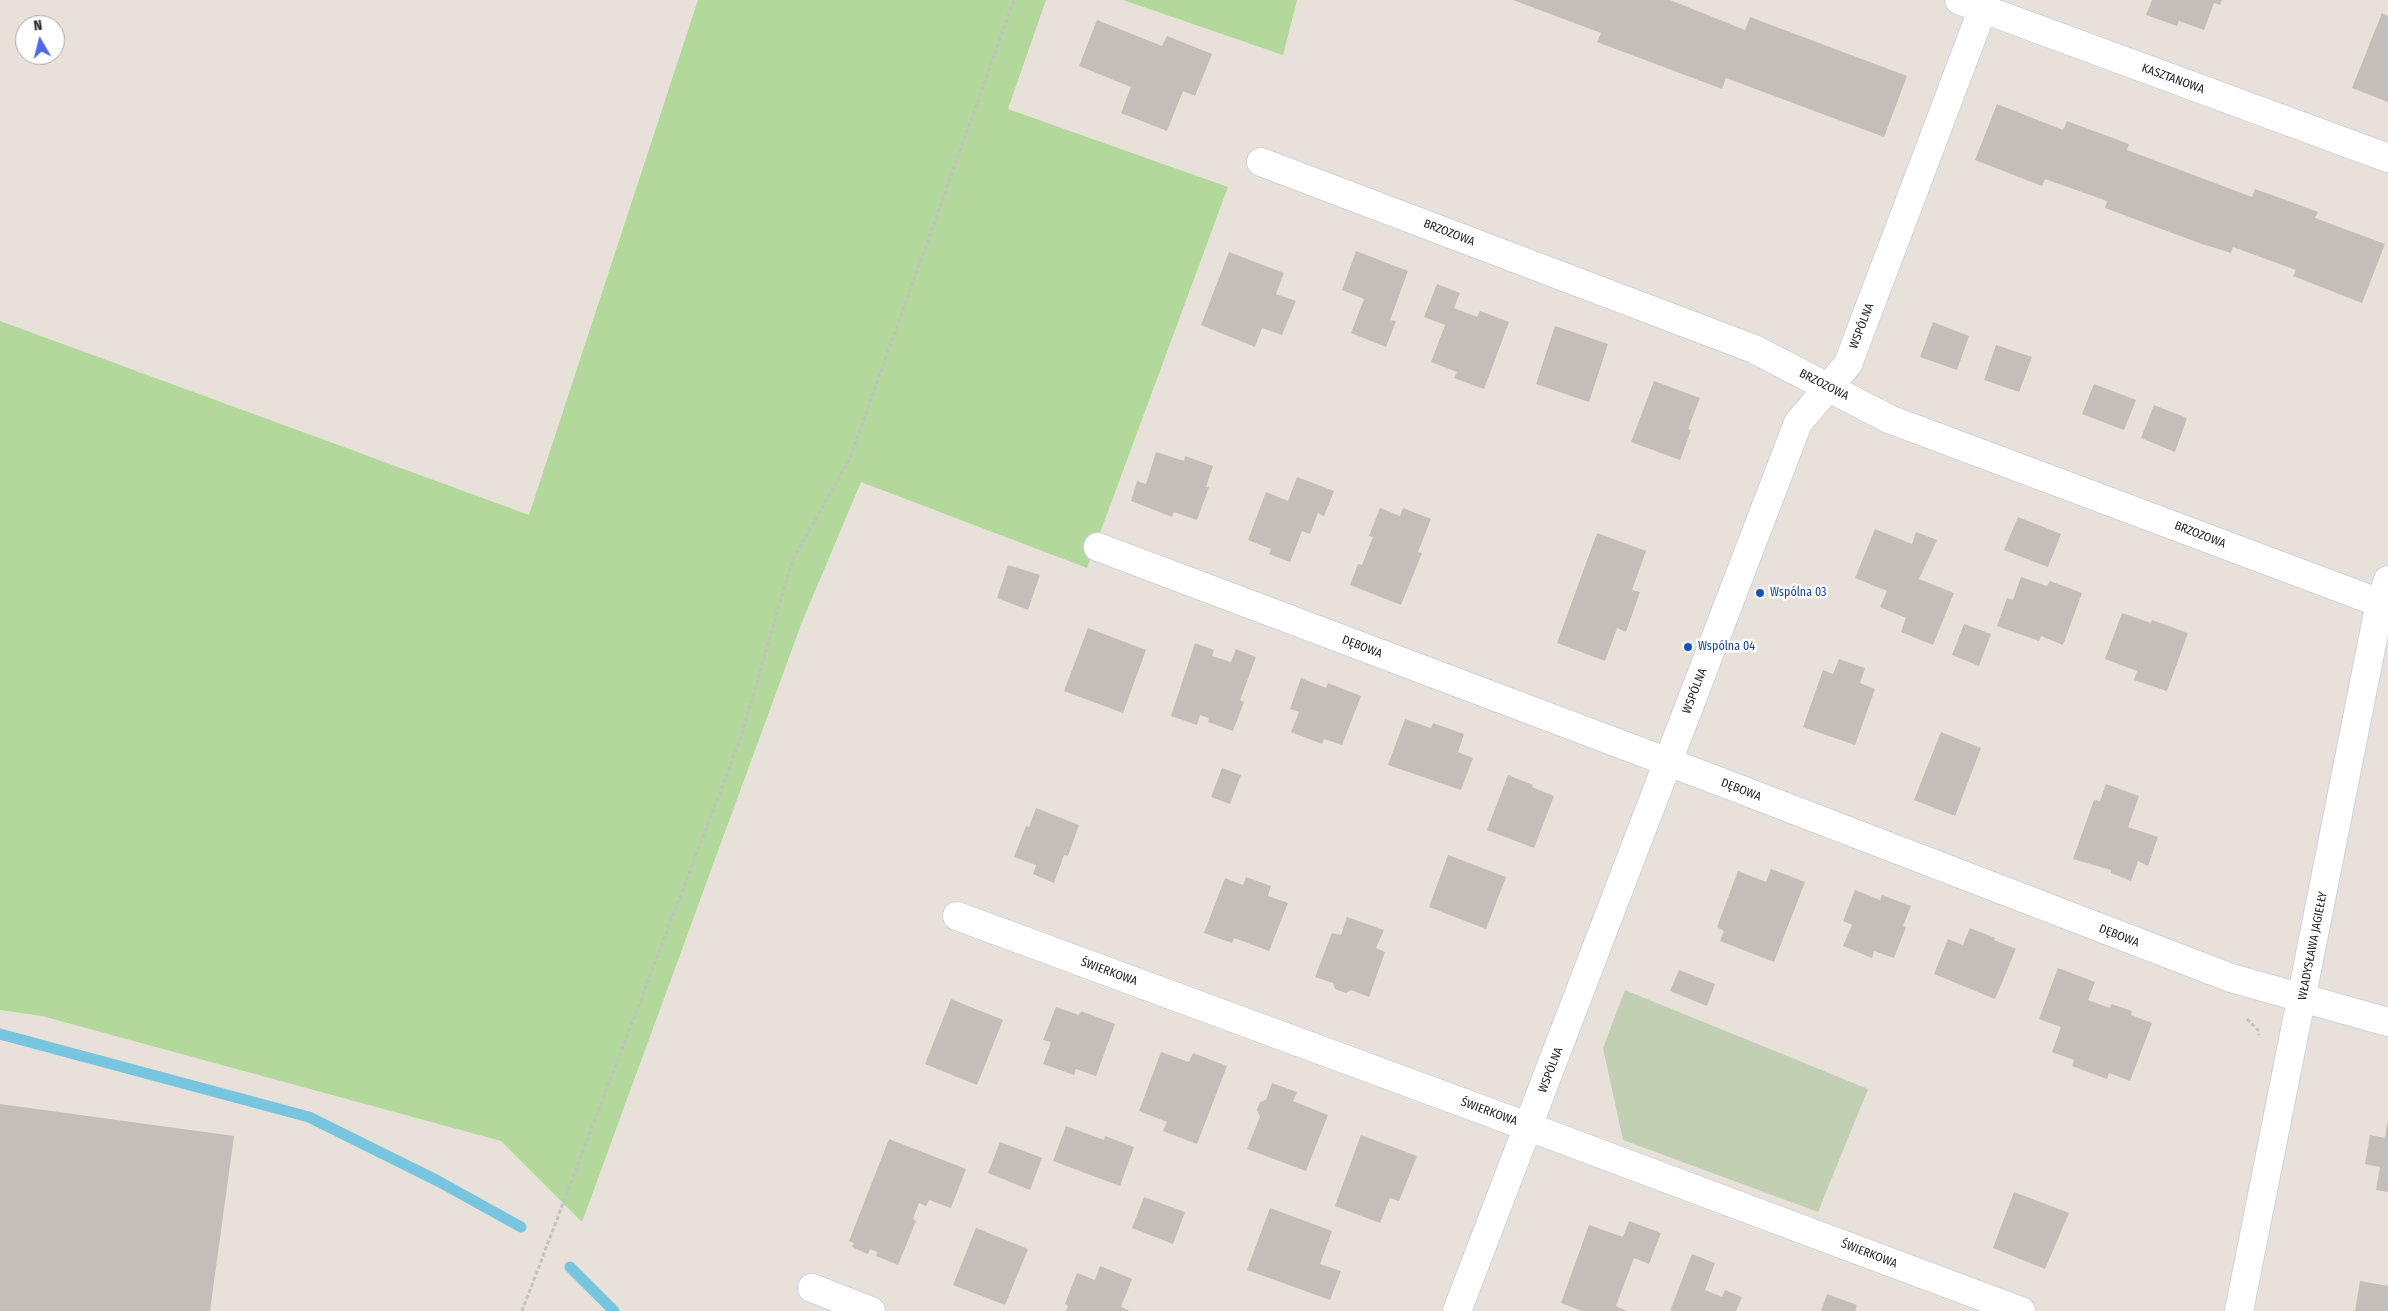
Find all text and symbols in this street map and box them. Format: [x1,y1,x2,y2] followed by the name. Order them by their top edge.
[15,15,65,65] north arrow
[33,17,43,35] text: N
[2140,61,2206,97] street label: KASZTANOWA
[1421,217,1477,249] street label: BRZOZOWA
[1847,301,1877,351] street label: WSPÓLNA
[1797,366,1851,404] street label: BRZOZOWA
[2172,519,2228,551] street label: BRZOZOWA
[1770,586,1826,600] place label: Wspólna 03
[1754,587,1766,599] marker: Wspólna 03
[1340,633,1384,661] street label: DĘBOWA
[1698,640,1755,654] place label: Wspólna 04
[1682,641,1694,653] marker: Wspólna 04
[1680,666,1710,716] street label: WSPÓLNA
[1719,776,1763,804] street label: DĘBOWA
[2295,891,2331,1001] street label: WŁADYSŁAWA JAGIEŁŁY
[2097,922,2141,950] street label: DĘBOWA
[1079,955,1139,989] street label: ŚWIERKOWA
[1536,1045,1566,1095] street label: WSPÓLNA
[1459,1095,1519,1129] street label: ŚWIERKOWA
[1839,1237,1899,1271] street label: ŚWIERKOWA

